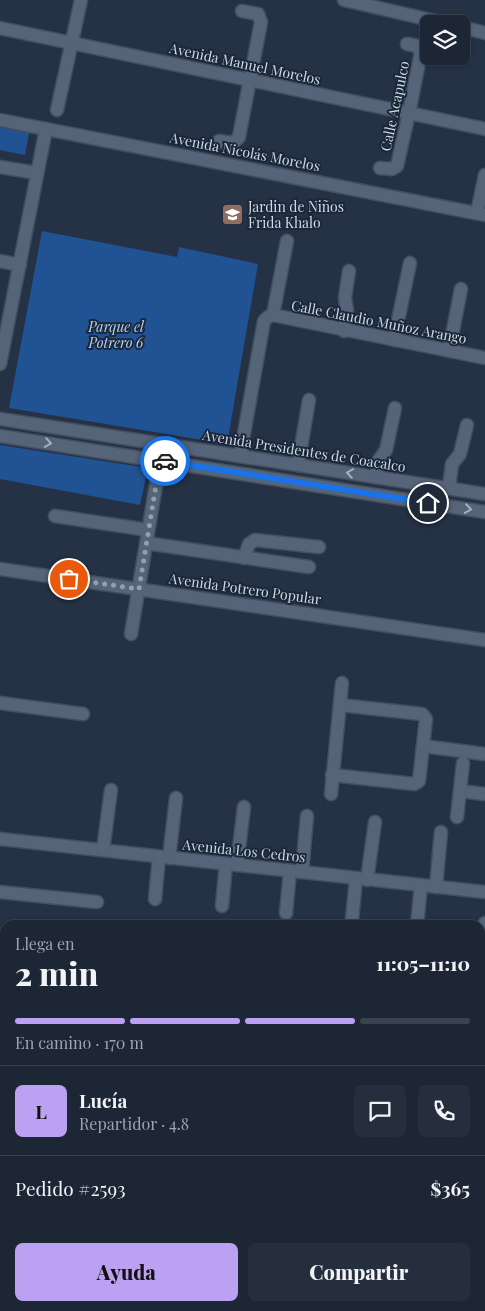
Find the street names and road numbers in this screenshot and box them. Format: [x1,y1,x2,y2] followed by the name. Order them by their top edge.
[167,38,322,89] street label: Avenida Manuel Morelos
[376,59,413,153] street label: Calle Acapulco
[167,127,322,175] street label: Avenida Nicolás Morelos
[290,295,469,348] street label: Calle Claudio Muñoz Arango
[200,425,407,476] street label: Avenida Presidentes de Coacalco
[167,568,323,609] street label: Avenida Potrero Popular
[180,834,307,866] street label: Avenida Los Cedros

